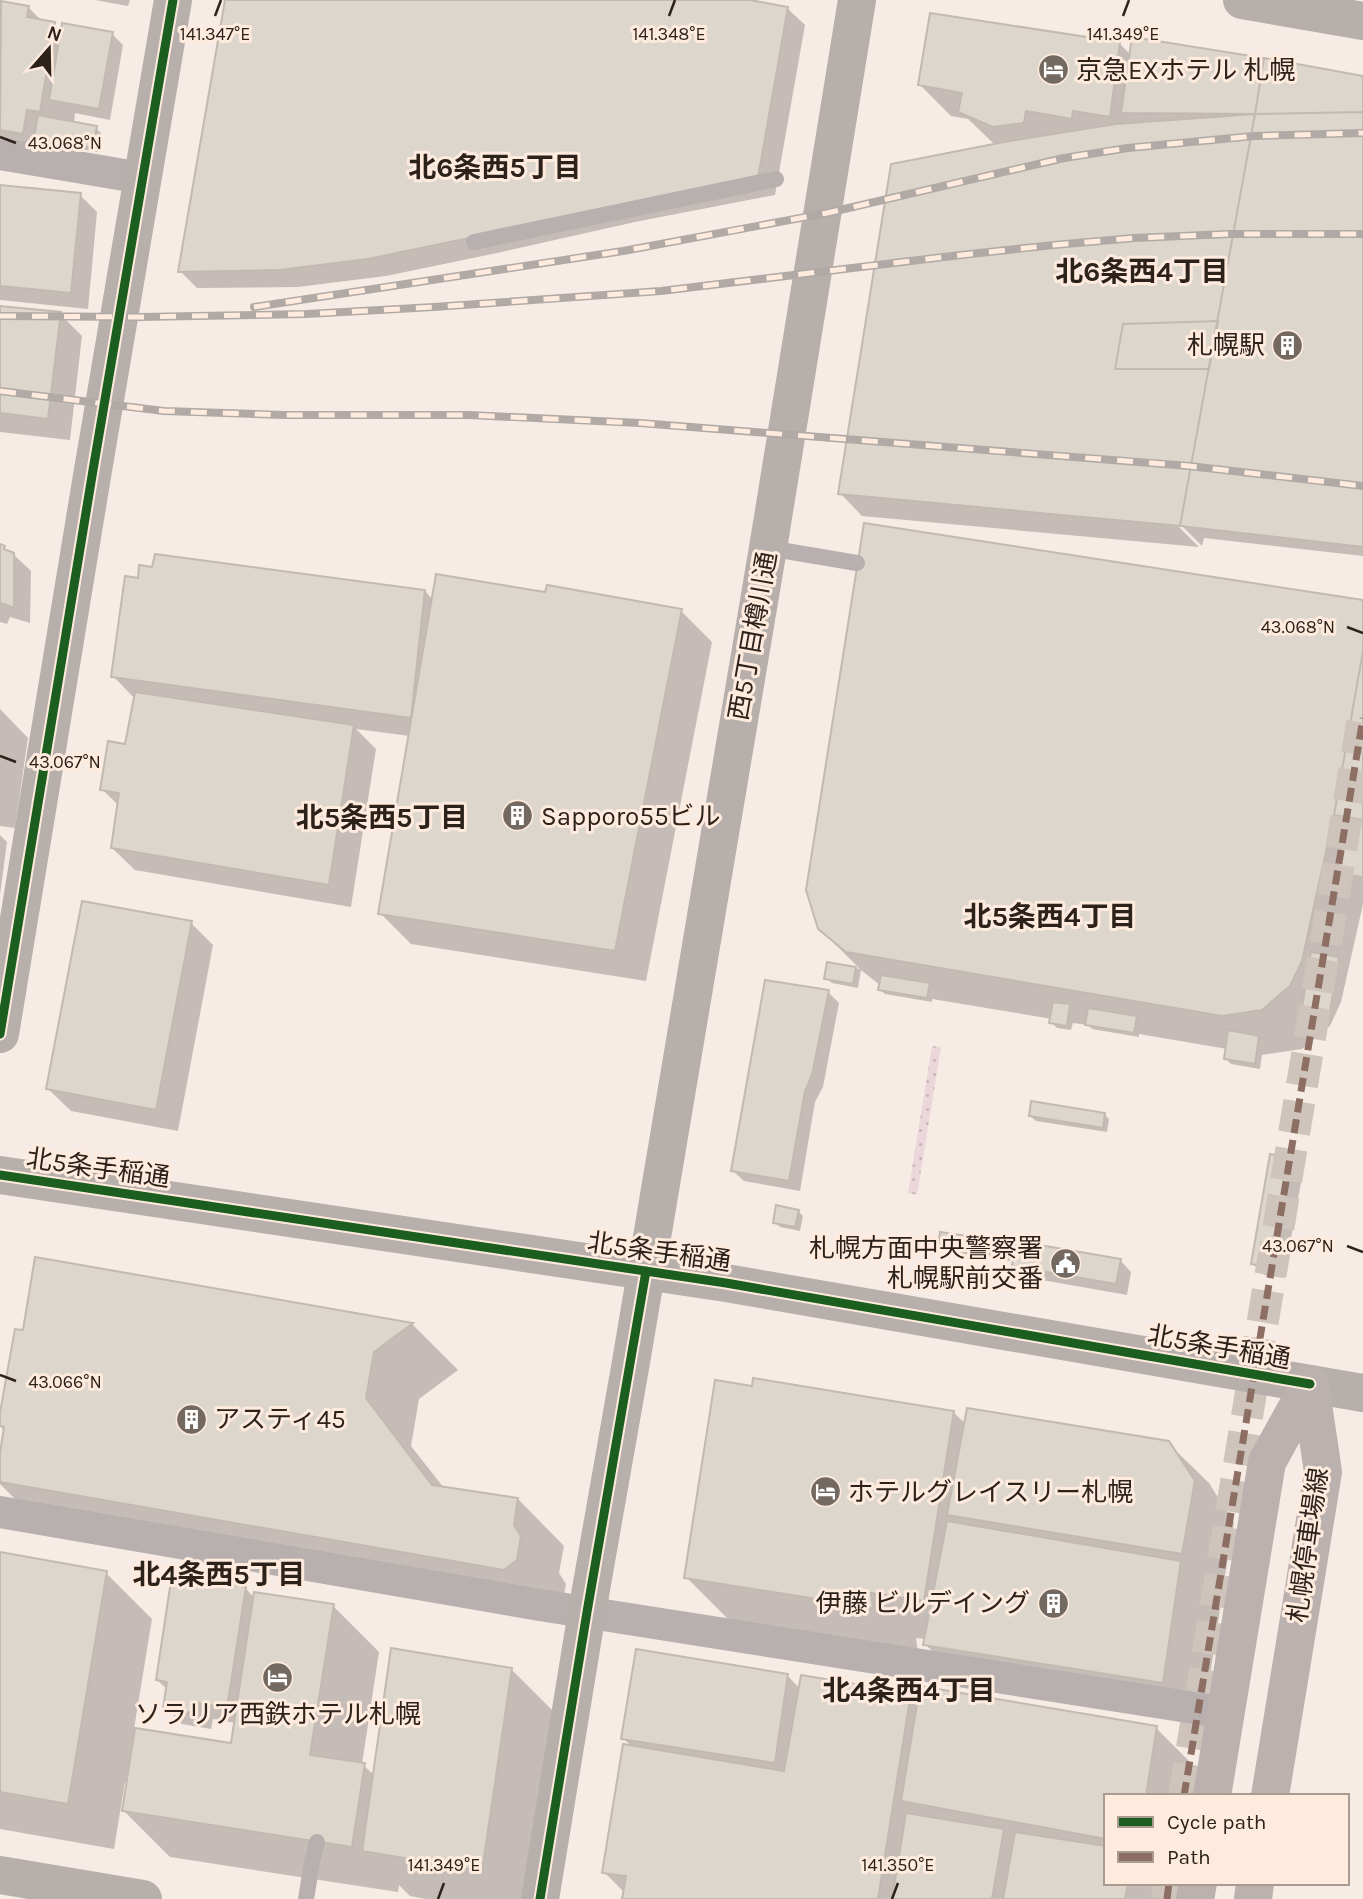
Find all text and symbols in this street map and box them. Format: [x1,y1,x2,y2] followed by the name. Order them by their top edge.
[14,14,84,84] north arrow
[44,21,65,47] text: N
[180,23,250,45] text: 141.347°E
[632,23,706,45] text: 141.348°E
[1087,23,1159,45] text: 141.349°E
[1036,53,1070,87] hotel icon: 京急EXホテル 札幌
[1076,55,1295,86] place label: 京急EXホテル 札幌
[28,132,102,154] text: 43.068°N
[408,151,582,184] district label: 北6条西5丁目
[1055,255,1229,288] district label: 北6条西4丁目
[1271,328,1305,362] building icon: 札幌駅
[1187,330,1265,361] place label: 札幌駅
[723,549,783,723] street label: 西5丁目樽川通
[1261,616,1335,638] text: 43.068°N
[29,751,101,773] text: 43.067°N
[501,799,535,833] building icon: Sapporo55ビル
[296,801,468,834] district label: 北5条西5丁目
[541,801,721,832] place label: Sapporo55ビル
[964,900,1136,933] district label: 北5条西4丁目
[24,1143,172,1193] street label: 北5条手稲通
[585,1227,733,1277] street label: 北5条手稲通
[809,1233,1043,1294] place label: 札幌方面中央警察署 札幌駅前交番
[1262,1235,1334,1257] text: 43.067°N
[1049,1246,1083,1280] public building icon: 札幌方面中央警察署 札幌駅前交番
[1145,1319,1293,1375] street label: 北5条手稲通
[28,1371,102,1393] text: 43.066°N
[174,1402,208,1436] building icon: アスティ45
[214,1404,346,1435] place label: アスティ45
[1282,1466,1334,1624] street label: 札幌停車場線
[808,1475,842,1509] hotel icon: ホテルグレイスリー札幌
[848,1477,1133,1508] place label: ホテルグレイスリー札幌
[133,1558,305,1591] district label: 北4条西5丁目
[1036,1586,1070,1620] building icon: 伊藤 ビルデイング
[816,1588,1030,1619] place label: 伊藤 ビルデイング
[261,1661,295,1695] hotel icon: ソラリア西鉄ホテル札幌
[822,1674,996,1707] district label: 北4条西4丁目
[135,1699,421,1730] place label: ソラリア西鉄ホテル札幌
[1104,1794,1349,1885] legend
[1167,1810,1267,1834] text: Cycle path
[1167,1845,1211,1869] text: Path
[408,1854,480,1876] text: 141.349°E
[862,1854,934,1876] text: 141.350°E

